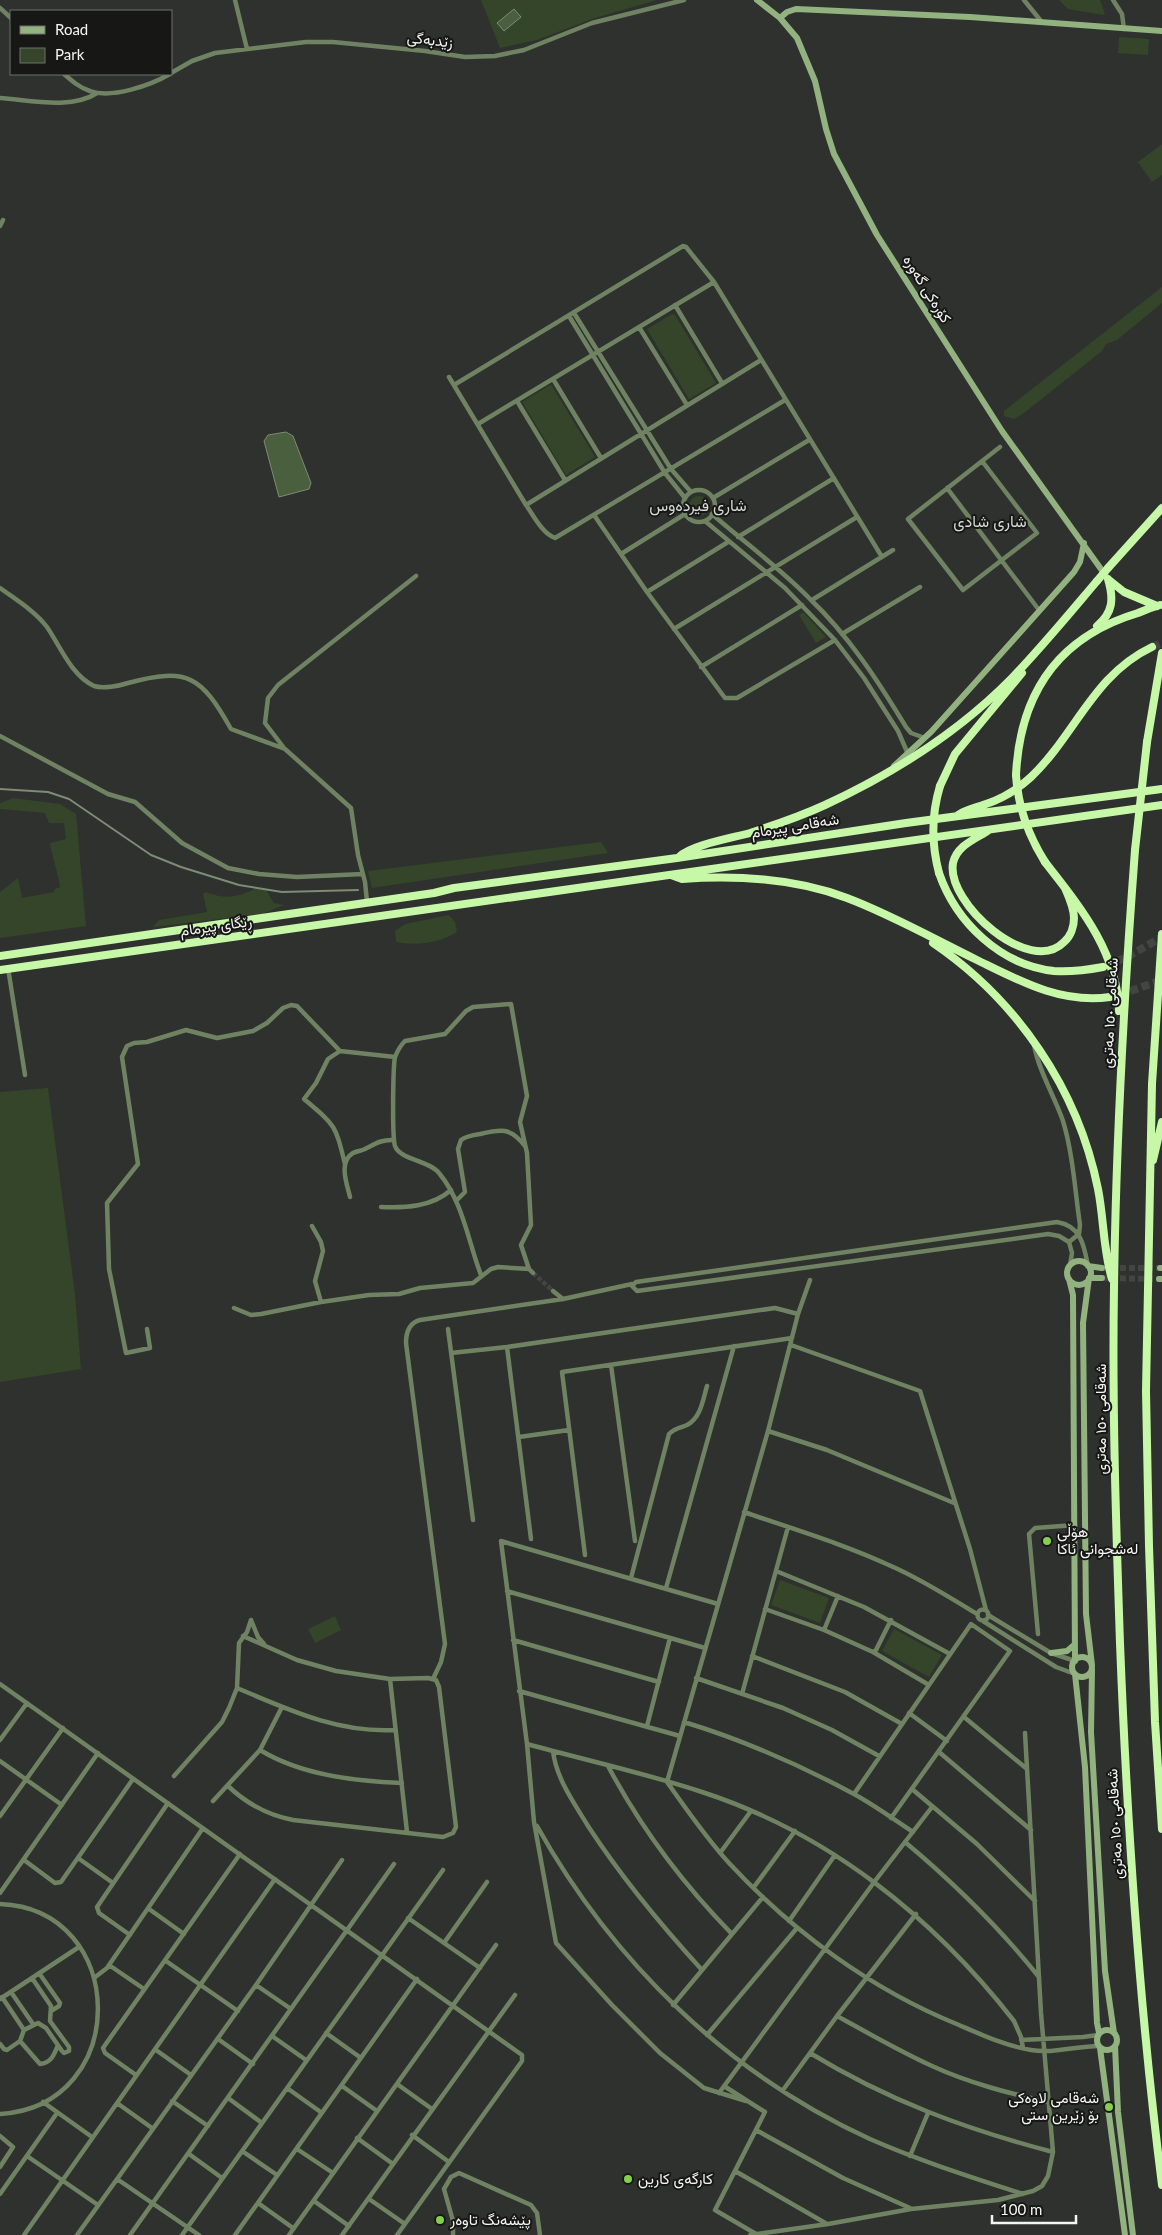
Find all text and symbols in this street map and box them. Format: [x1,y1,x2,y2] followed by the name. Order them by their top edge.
[10,10,172,75] legend
[55,20,88,38] text: Road
[406,27,454,53] street label: زێدبەگی
[55,45,85,63] text: Park
[898,251,956,327] street label: کۆرەکی گەورە
[649,495,747,516] district label: شاری فیردەوس
[953,511,1027,532] district label: شاری شادی
[750,809,841,843] street label: شەقامی پیرمام
[179,911,254,943] street label: ڕێگای پیرمام
[1097,957,1123,1069] street label: شەقامی ١٥٠ مەتری
[1091,1363,1111,1474] street label: شەقامی ١٥٠ مەتری
[1057,1522,1138,1559] place label: هۆڵی لەشجوانی ئاکا
[1041,1535,1053,1547] marker: هۆڵی لەشجوانی ئاکا
[1102,1768,1128,1880] street label: شەقامی ١٥٠ مەتری
[1008,2088,1099,2125] place label: شەقامی لاوەکی بۆ زێرین ستی
[1103,2101,1115,2113] marker: شەقامی لاوەکی بۆ زێرین ستی
[638,2169,713,2189] place label: کارگەی کارین
[622,2173,634,2185] marker: کارگەی کارین
[992,2192,1076,2224] scale bar
[1000,2200,1042,2218] text: 100 m
[449,2210,531,2230] place label: پێشەنگ تاوەر
[434,2214,446,2226] marker: پێشەنگ تاوەر

